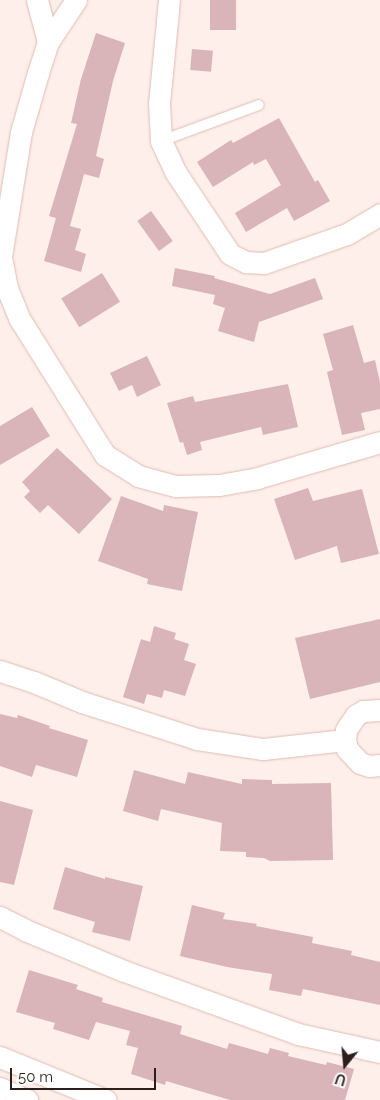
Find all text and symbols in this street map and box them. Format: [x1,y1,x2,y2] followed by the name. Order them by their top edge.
[320,1040,370,1090] north arrow
[12,1058,159,1090] scale bar
[18,1068,53,1086] text: 50 m
[333,1070,348,1089] text: U

